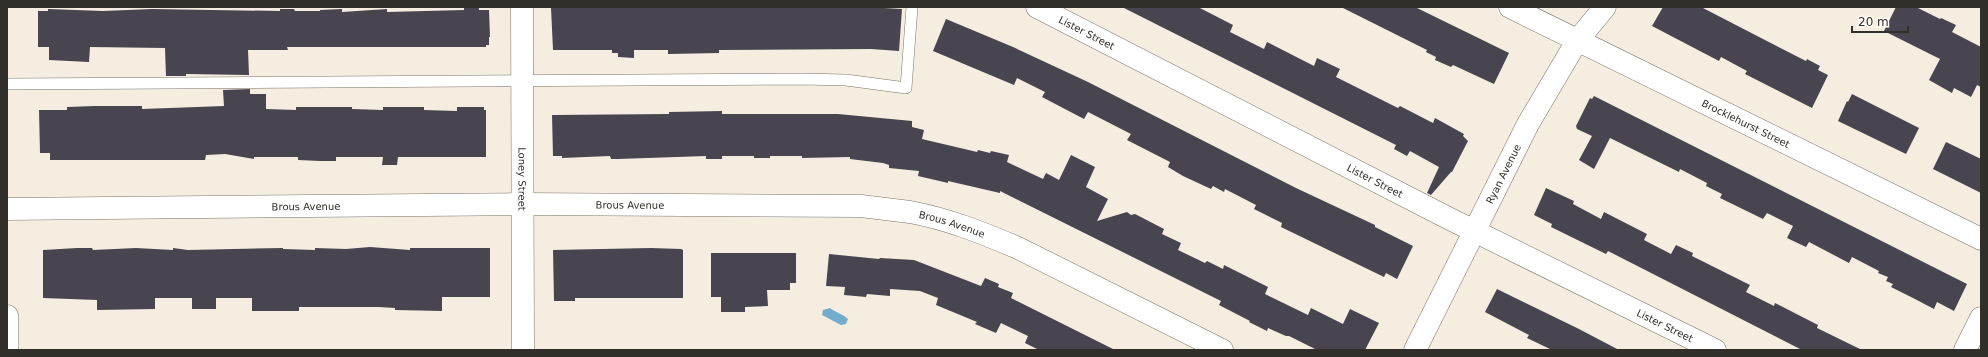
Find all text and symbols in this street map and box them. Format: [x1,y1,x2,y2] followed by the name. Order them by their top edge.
[1852,8,1908,34] scale bar
[1057,14,1117,52] street label: Lister Street
[1858,15,1889,29] text: 20 m
[1700,97,1792,150] street label: Brocklehurst Street
[1484,142,1523,205] street label: Ryan Avenue
[517,147,528,211] street label: Loney Street
[1345,162,1405,199] street label: Lister Street
[596,199,664,210] street label: Brous Avenue
[272,200,340,212] street label: Brous Avenue
[918,208,987,239] street label: Brous Avenue
[1635,307,1695,344] street label: Lister Street

